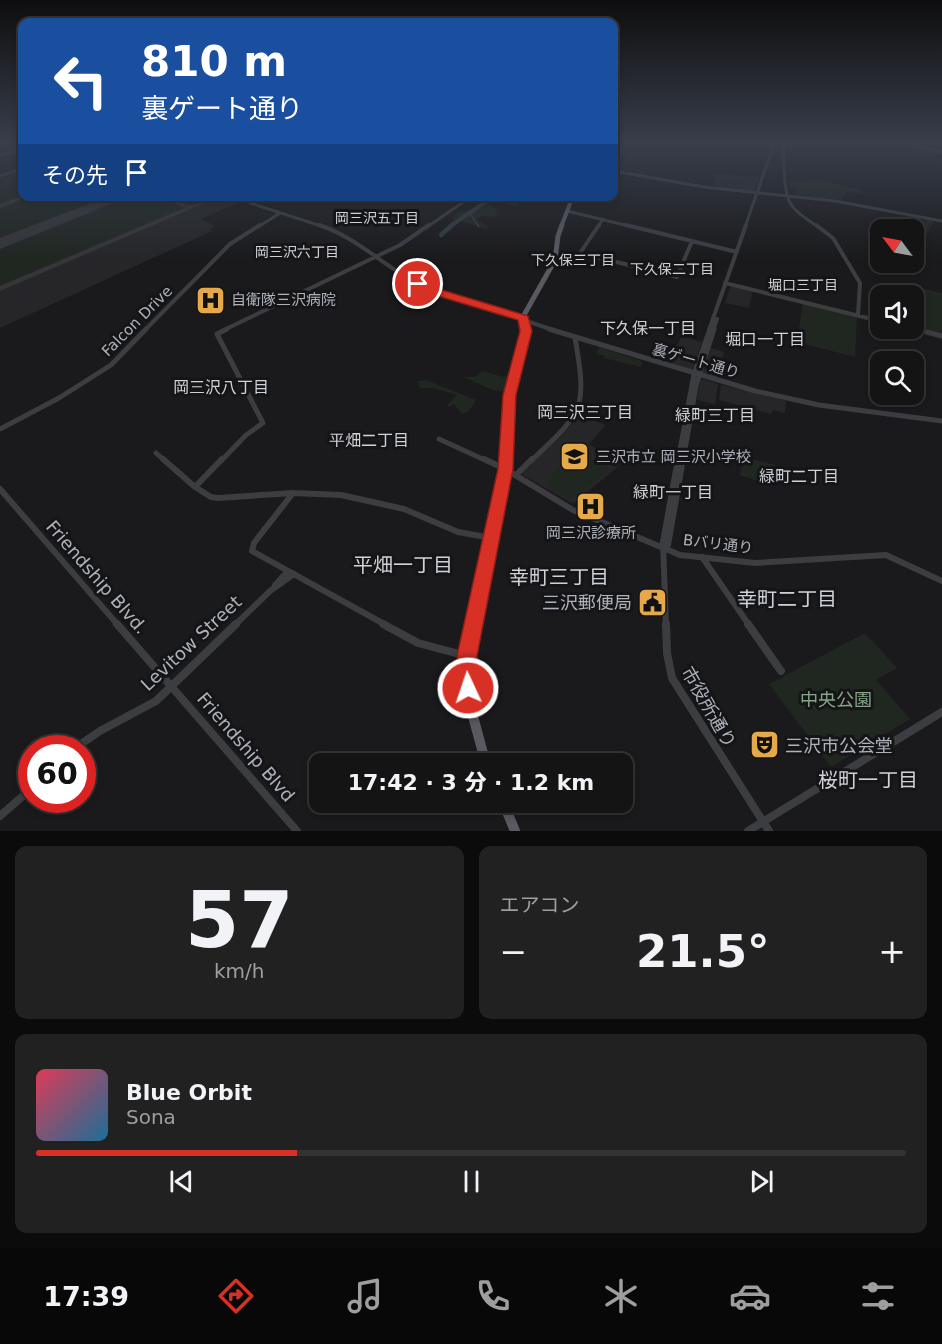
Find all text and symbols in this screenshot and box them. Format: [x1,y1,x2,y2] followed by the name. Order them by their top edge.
[141,37,287,86] text: 810 m
[42,42,120,120] icon: left
[141,93,303,124] text: 裏ゲート通り
[120,156,153,189] icon: arrive
[42,163,108,188] text: その先
[335,210,419,226] district label: 岡三沢五丁目
[870,219,924,273] north arrow
[870,219,924,405] map controls
[255,244,339,260] district label: 岡三沢六丁目
[531,252,615,268] district label: 下久保三丁目
[392,258,443,309] pin
[630,261,714,277] district label: 下久保二丁目
[401,267,434,300] icon: arrive
[768,277,838,293] district label: 堀口三丁目
[98,282,176,360] street label: Falcon Drive
[194,284,226,316] hospital icon: 自衛隊三沢病院
[870,285,924,339] button: sound
[231,291,336,309] place label: 自衛隊三沢病院
[600,319,696,338] district label: 下久保一丁目
[725,330,805,349] district label: 堀口一丁目
[650,340,742,382] street label: 裏ゲート通り
[870,351,924,405] button: search
[173,378,269,397] district label: 岡三沢八丁目
[537,403,633,422] district label: 岡三沢三丁目
[675,406,755,425] district label: 緑町三丁目
[329,431,409,450] district label: 平畑二丁目
[559,441,591,473] school or university icon: 三沢市立 岡三沢小学校
[596,448,751,466] place label: 三沢市立 岡三沢小学校
[759,467,839,486] district label: 緑町二丁目
[633,483,713,502] district label: 緑町一丁目
[575,490,607,522] hospital icon: 岡三沢診療所
[42,516,152,638] street label: Friendship Blvd.
[546,524,636,542] place label: 岡三沢診療所
[682,531,754,557] street label: Bバリ通り
[353,553,453,577] district label: 平畑一丁目
[509,565,609,589] district label: 幸町三丁目
[637,586,669,618] public building icon: 三沢郵便局
[737,587,837,611] district label: 幸町二丁目
[136,591,246,695] street label: Levitow Street
[542,592,632,613] place label: 三沢郵便局
[436,656,500,720] position arrow
[677,663,741,751] street label: 市役所通り
[193,688,299,806] street label: Friendship Blvd
[800,689,872,710] park label: 中央公園
[748,729,780,761] theatre icon: 三沢市公会堂
[18,735,96,813] speed limit sign: 60
[785,735,893,756] place label: 三沢市公会堂
[818,768,918,792] district label: 桜町一丁目
[348,770,594,795] text: 17:42 · 3 分 · 1.2 km
[185,875,294,965] text: 57
[500,893,580,917] text: エアコン
[636,925,770,978] text: 21.5°
[500,932,527,971] text: −
[878,932,906,971] text: +
[214,959,264,983] text: km/h
[126,1080,252,1105] text: Blue Orbit
[126,1105,176,1129] text: Sona
[165,1165,198,1198] icon: previous
[455,1165,488,1198] icon: pause
[745,1165,778,1198] icon: next
[215,1275,257,1317] icon: directions
[344,1275,386,1317] icon: music
[472,1275,514,1317] icon: phone
[600,1275,642,1317] icon: climate
[729,1275,771,1317] icon: car
[857,1275,899,1317] icon: filters
[43,1281,129,1312] text: 17:39

